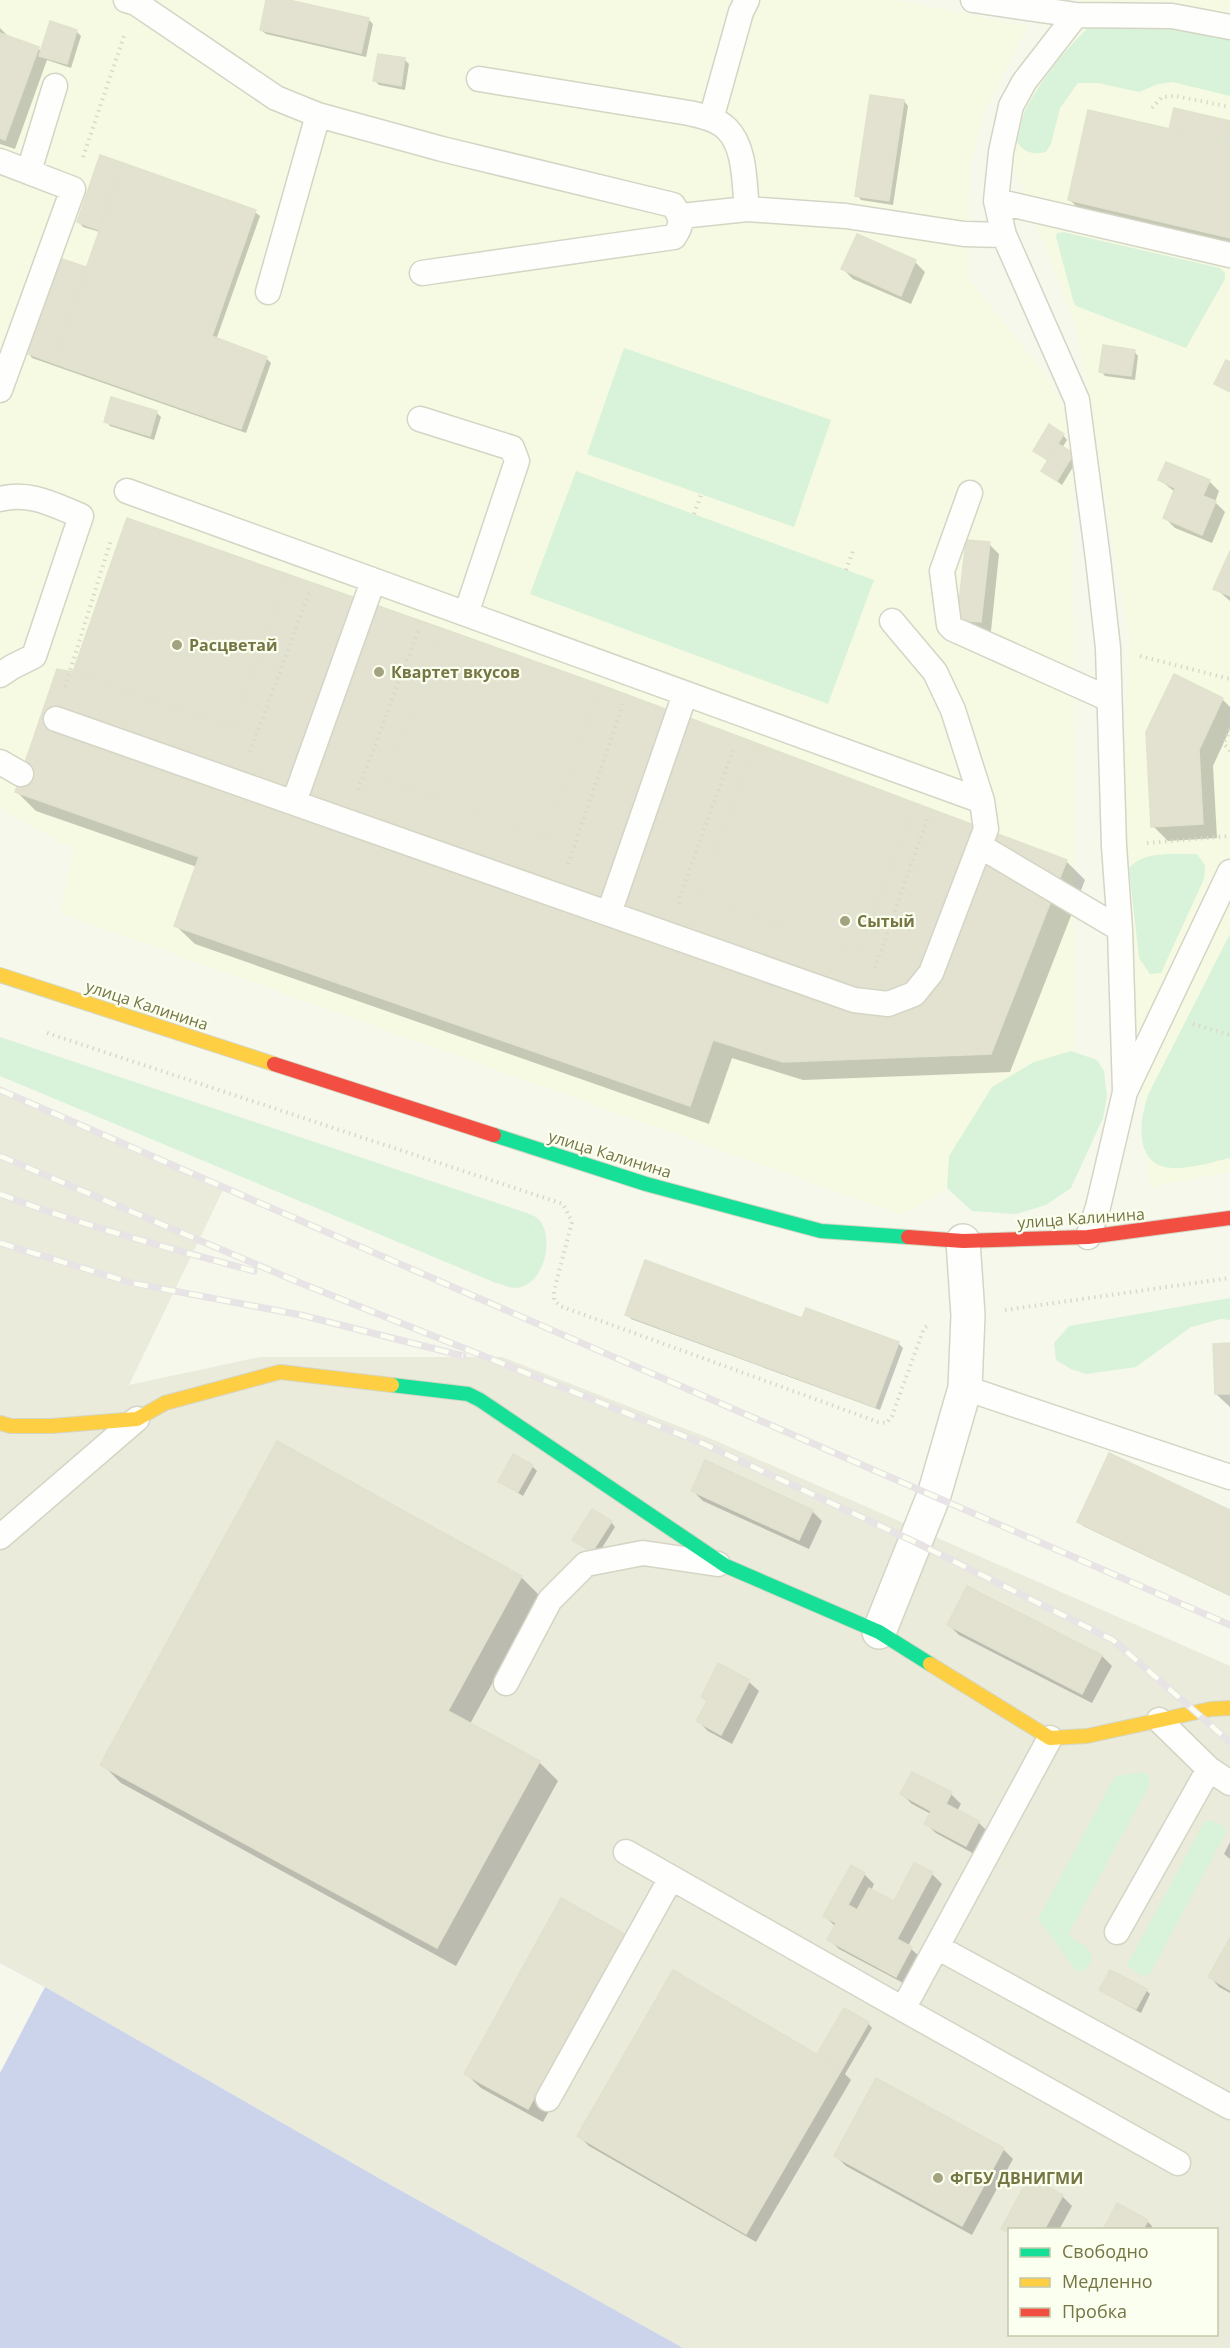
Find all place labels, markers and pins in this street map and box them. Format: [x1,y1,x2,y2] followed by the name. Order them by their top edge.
[189,634,278,656] place label: Расцветай
[170,638,184,652] marker: Расцветай
[391,661,520,683] place label: Квартет вкусов
[372,665,386,679] marker: Квартет вкусов
[857,910,915,932] place label: Сытый
[838,914,852,928] marker: Сытый
[950,2167,1083,2189] place label: ФГБУ ДВНИГМИ
[931,2171,945,2185] marker: ФГБУ ДВНИГМИ

